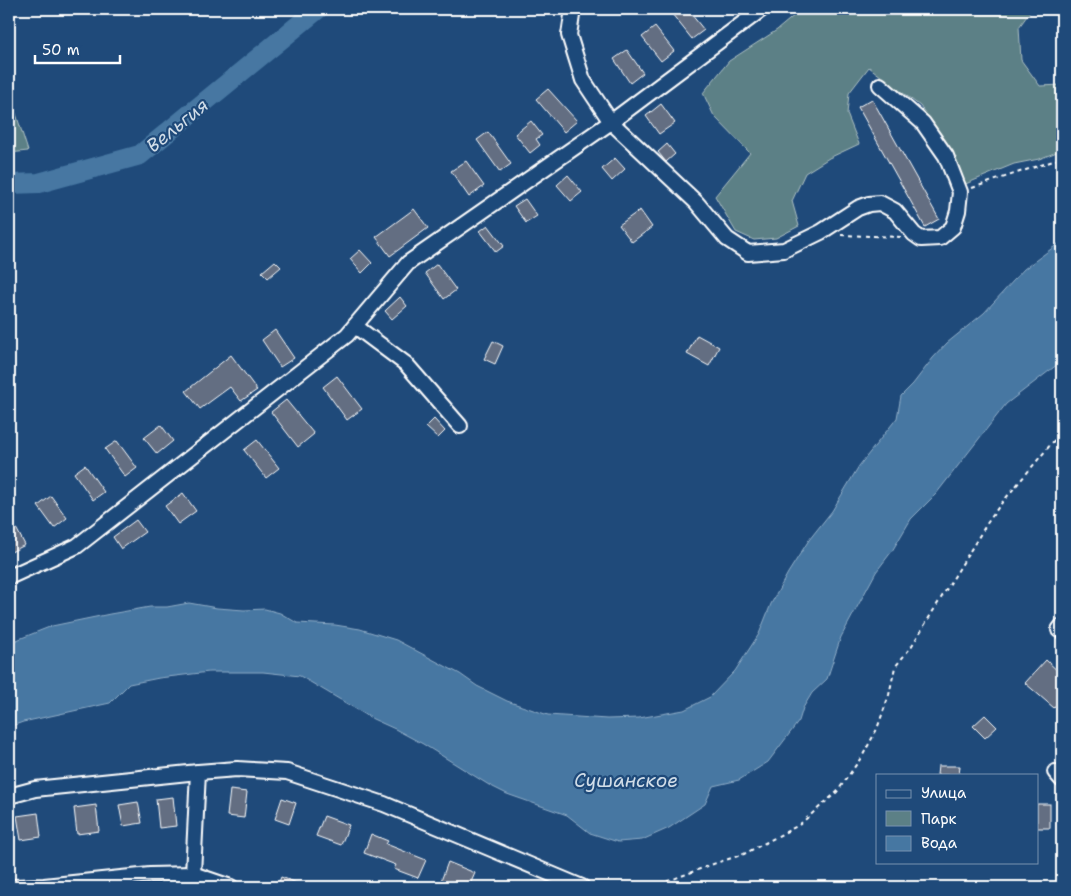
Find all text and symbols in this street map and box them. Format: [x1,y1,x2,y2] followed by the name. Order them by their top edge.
[35,32,120,64] scale bar
[42,40,80,60] text: 50 m
[141,93,214,158] water label: Вельгия
[574,768,678,793] water label: Сушанское
[876,774,1038,864] legend
[921,783,967,803] text: Улица
[921,809,957,829] text: Парк
[921,833,958,853] text: Вода

